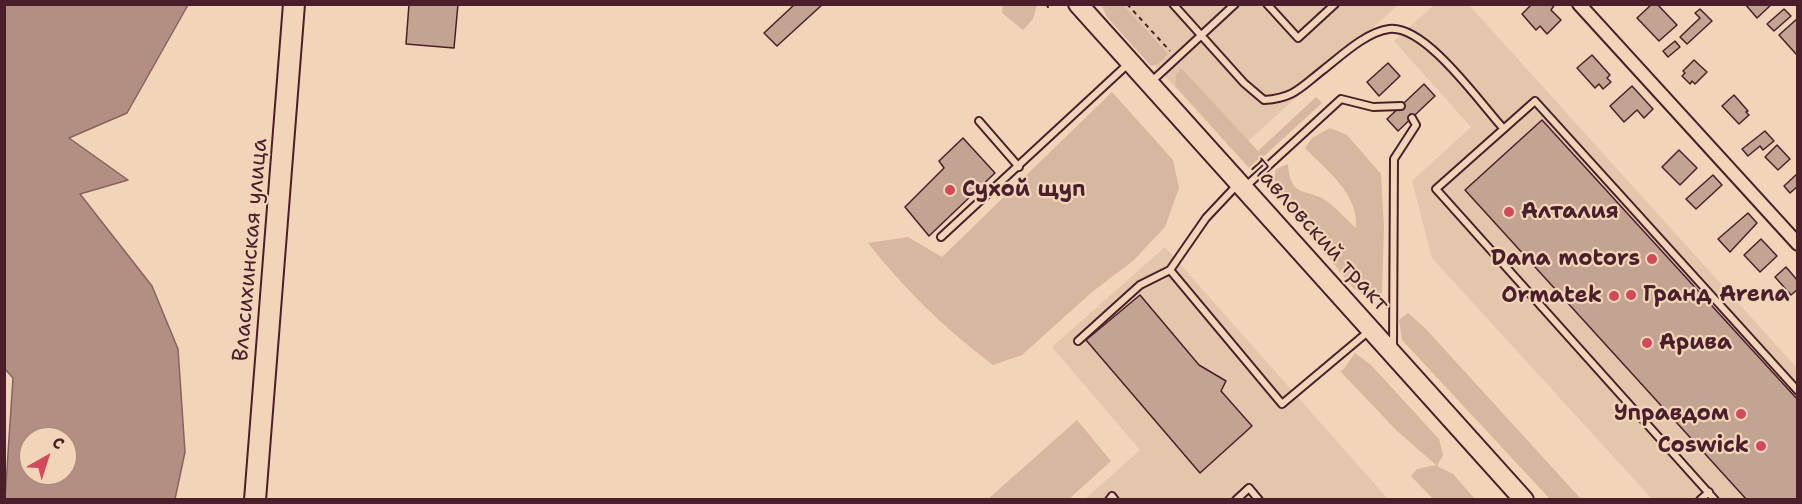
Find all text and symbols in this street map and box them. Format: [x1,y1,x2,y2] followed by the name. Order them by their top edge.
[228,137,274,363] street label: Власихинская улица
[1244,155,1394,317] street label: Павловский тракт
[962,177,1086,203] place label: Сухой щуп
[943,183,957,197] marker: Сухой щуп
[1521,199,1619,225] place label: Алталия
[1502,205,1516,219] marker: Алталия
[1491,246,1640,272] place label: Dana motors
[1645,252,1659,266] marker: Dana motors
[1643,282,1790,308] place label: Гранд Arena
[1501,283,1602,309] place label: Ormatek
[1624,288,1638,302] marker: Гранд Arena
[1607,289,1621,303] marker: Ormatek
[1659,330,1732,356] place label: Арива
[1640,336,1654,350] marker: Арива
[1614,401,1729,427] place label: Управдом
[1734,407,1748,421] marker: Управдом
[18,426,78,486] north arrow
[48,432,69,454] text: С
[1658,433,1749,459] place label: Coswick
[1754,439,1768,453] marker: Coswick

